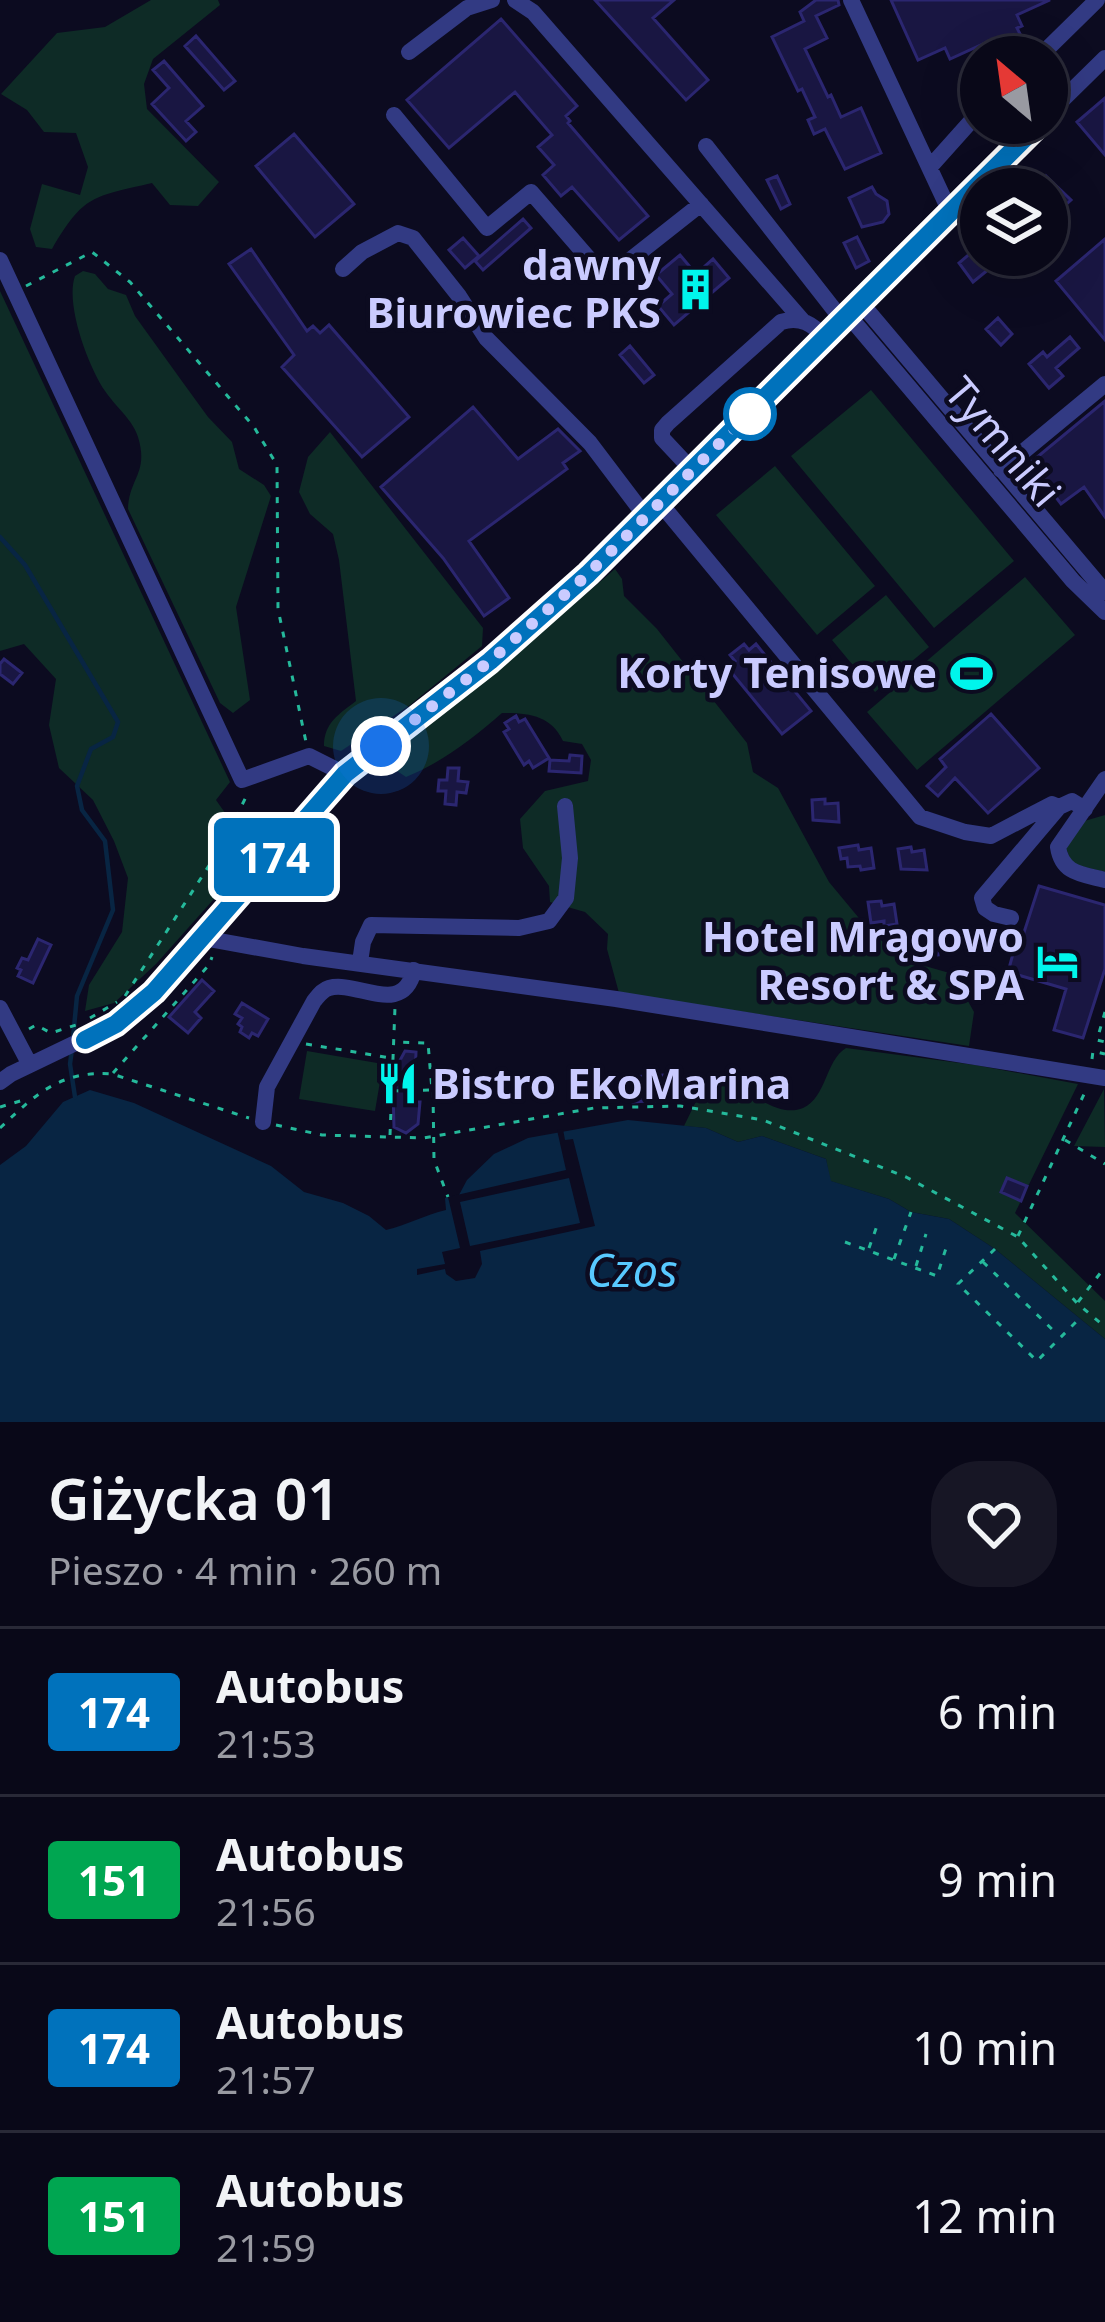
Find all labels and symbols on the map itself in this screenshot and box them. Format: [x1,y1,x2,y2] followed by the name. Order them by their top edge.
[960,36,1068,144] north arrow
[367,235,661,340] place label: dawny Biurowiec PKS
[672,266,718,312] building icon: dawny Biurowiec PKS
[933,364,1075,518] street label: Tymniki
[725,389,775,439] unlabelled marker
[617,643,937,700] place label: Korty Tenisowe
[948,650,994,696] sports icon: Korty Tenisowe
[351,716,411,776] your location
[205,818,343,896] line badge: 174
[702,907,1025,1012] place label: Hotel Mrągowo Resort & SPA
[1035,938,1081,984] hotel icon: Hotel Mrągowo Resort & SPA
[432,1054,791,1111] place label: Bistro EkoMarina
[375,1061,421,1107] restaurant icon: Bistro EkoMarina
[586,1239,678,1300] water label: Czos

